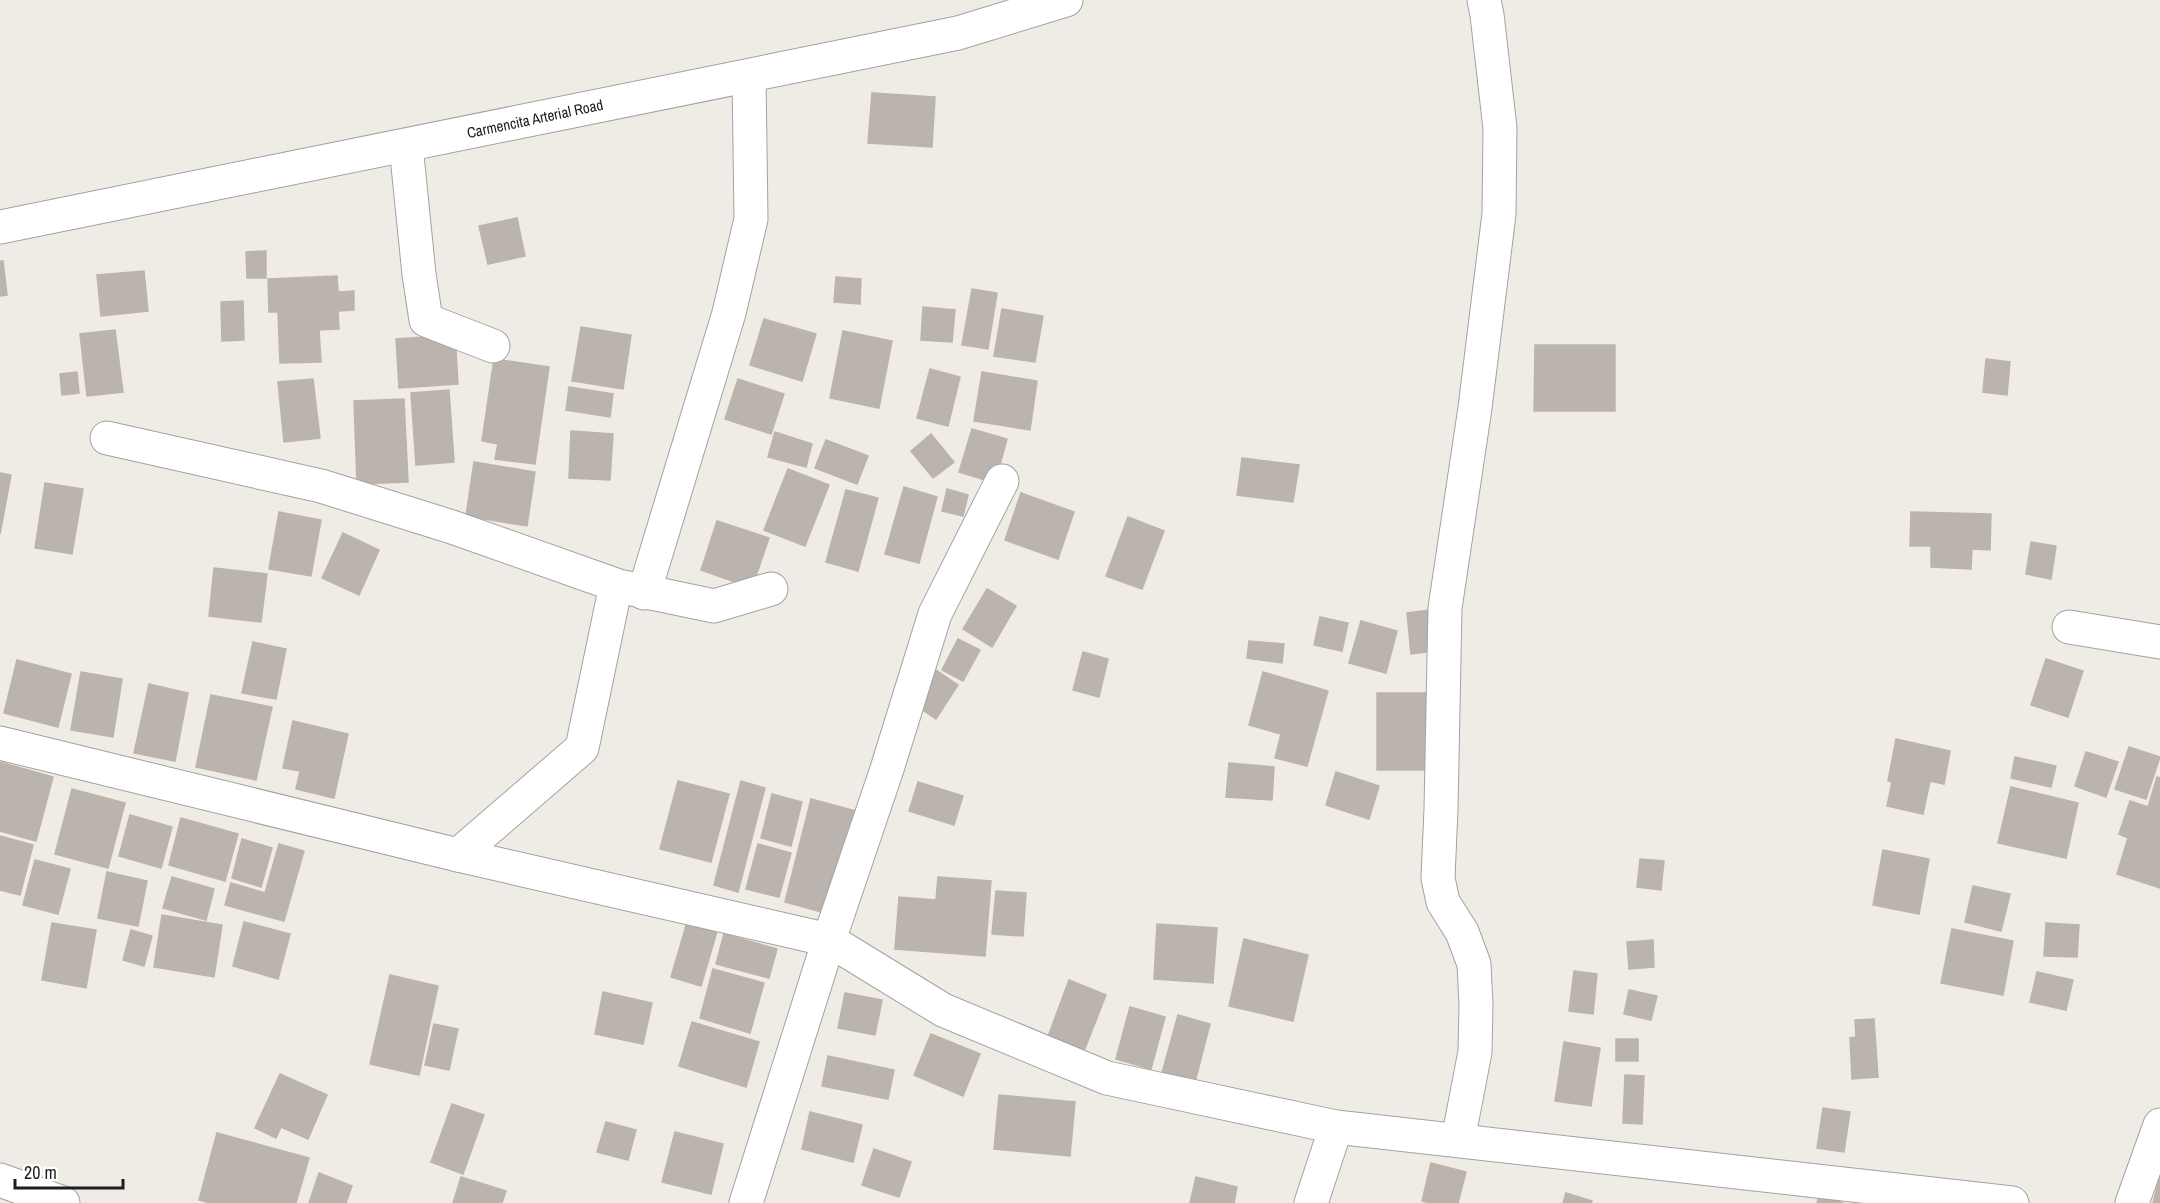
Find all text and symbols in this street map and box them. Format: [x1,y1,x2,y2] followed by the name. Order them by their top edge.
[465,94,605,143] street label: Carmencita Arterial Road
[15,1152,123,1190] scale bar
[24,1160,57,1185] text: 20 m

